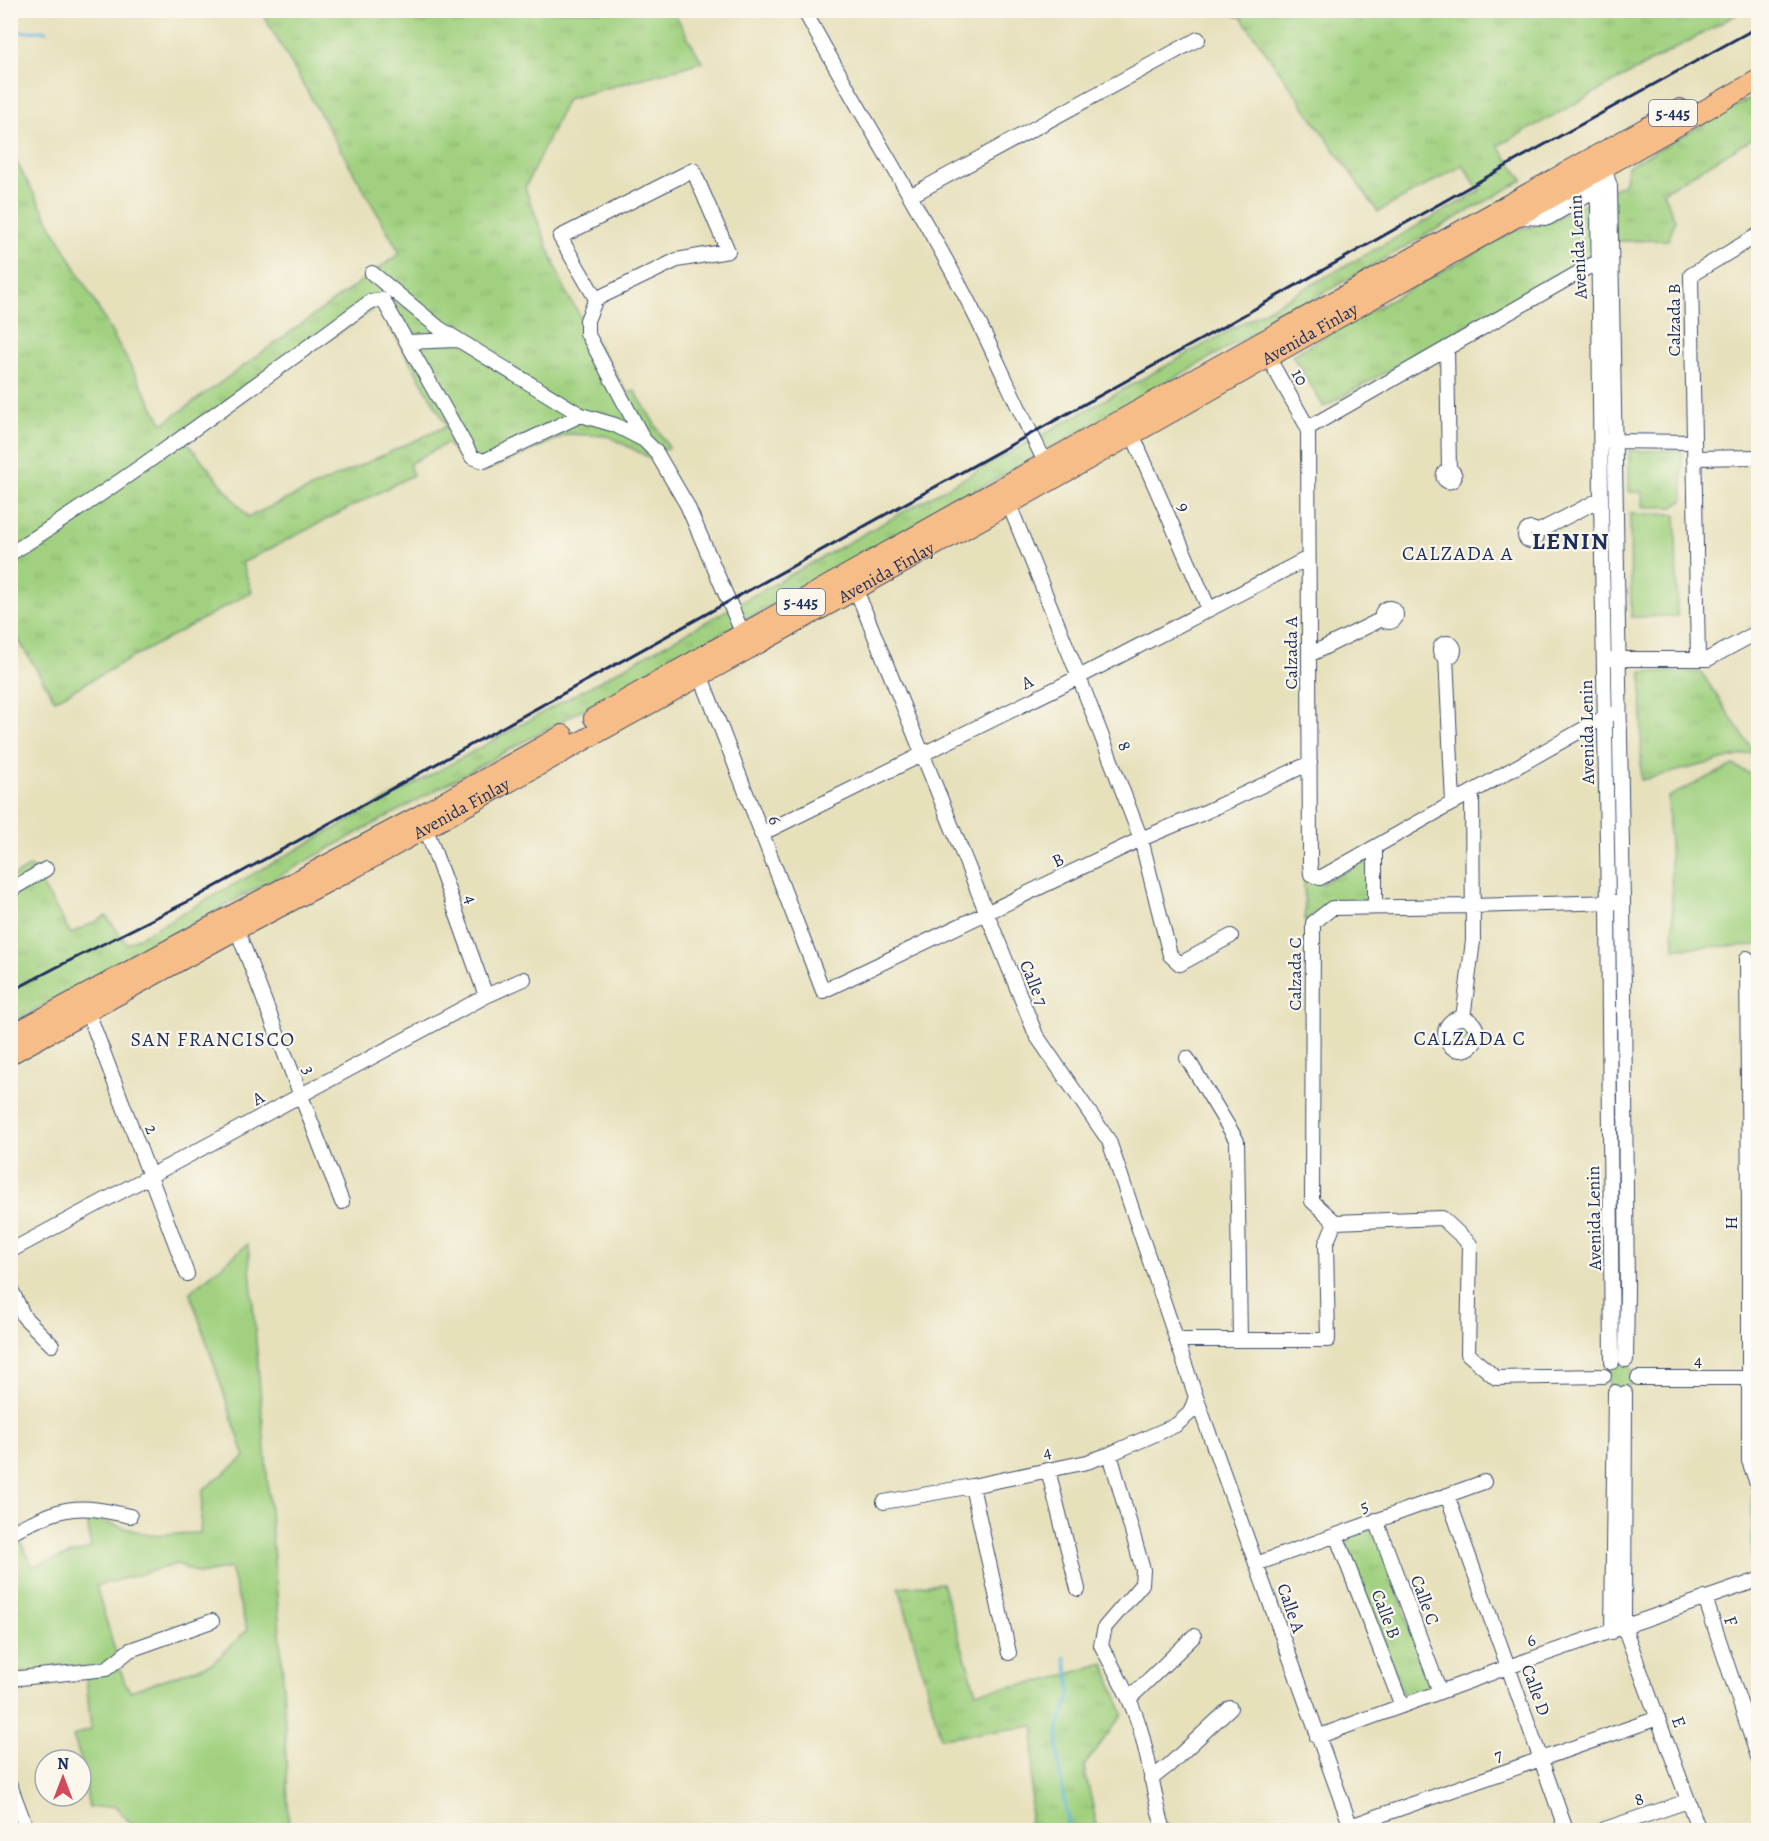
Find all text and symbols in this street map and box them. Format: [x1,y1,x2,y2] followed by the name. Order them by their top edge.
[1649,100,1697,126] road number: 5-445
[1563,194,1593,301] street label: Avenida Lenin
[1662,283,1686,357] street label: Calzada B
[1256,297,1363,371] street label: Avenida Finlay
[1286,364,1314,390] street label: 10
[1171,498,1197,516] street label: 9
[1532,525,1610,557] district label: LENIN
[833,535,940,609] street label: Avenida Finlay
[1402,540,1514,567] district label: CALZADA A
[777,589,825,615] road number: 5-445
[1279,616,1303,689] street label: Calzada A
[1016,669,1037,696] street label: A
[1574,679,1600,785] street label: Avenida Lenin
[1112,738,1138,754] street label: 8
[408,771,515,845] street label: Avenida Finlay
[762,812,788,828] street label: 6
[1048,847,1068,873] street label: B
[458,891,484,907] street label: 4
[1283,937,1307,1011] street label: Calzada C
[1014,956,1054,1010] street label: Calle 7
[1414,1025,1526,1052] district label: CALZADA C
[130,1026,296,1053] district label: SAN FRANCISCO
[296,1062,322,1078] street label: 3
[247,1085,269,1112] street label: A
[139,1121,165,1138] street label: 2
[1581,1165,1607,1271] street label: Avenida Lenin
[1719,1216,1743,1230] street label: H
[1694,1348,1702,1372] street label: 4
[1041,1439,1053,1465] street label: 4
[1356,1493,1372,1519] street label: 5
[1405,1572,1445,1628] street label: Calle C
[1271,1580,1311,1636] street label: Calle A
[1366,1586,1406,1642] street label: Calle B
[1718,1613,1744,1629] street label: F
[1523,1627,1539,1653] street label: 6
[1516,1661,1556,1719] street label: Calle D
[1666,1713,1692,1731] street label: E
[1491,1742,1506,1768] street label: 7
[33,1748,93,1808] north arrow
[57,1753,69,1775] text: N
[1631,1786,1647,1812] street label: 8

